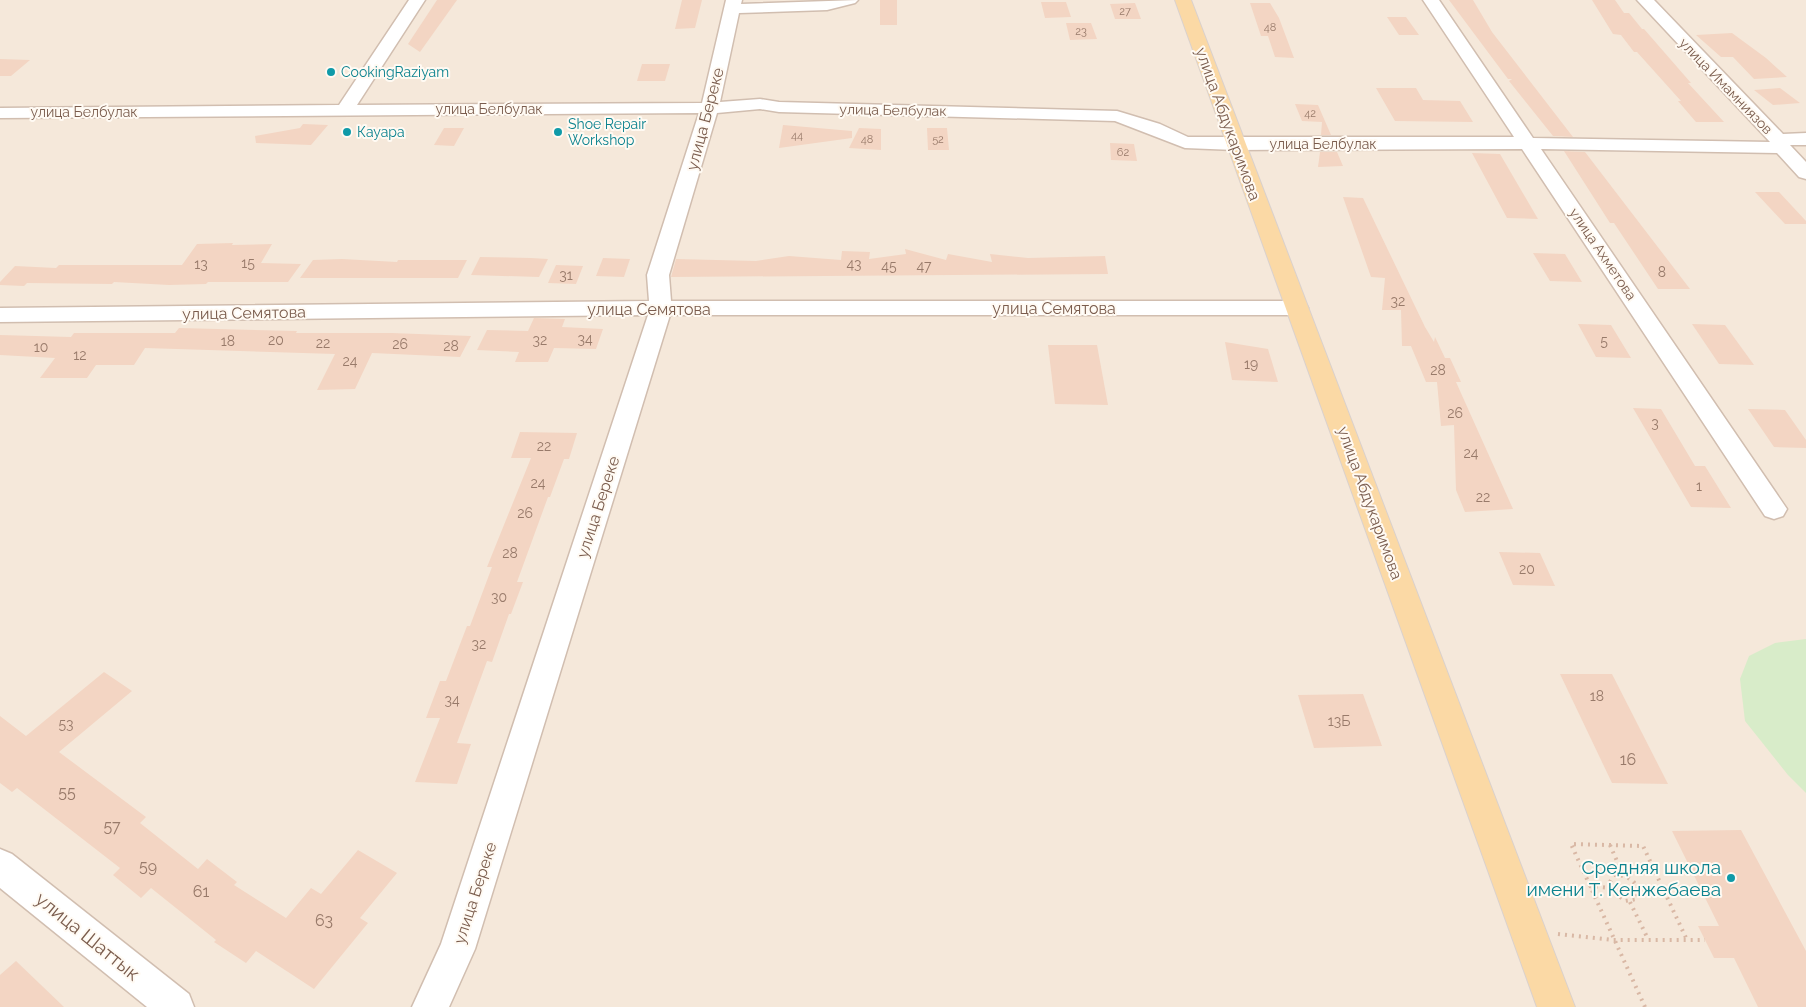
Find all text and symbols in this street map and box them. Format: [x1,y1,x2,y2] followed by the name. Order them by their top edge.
[1119,5,1131,18] house number: 27
[1264,21,1276,34] house number: 48
[1075,25,1087,38] house number: 23
[1676,35,1776,137] street label: улица Имамниязов
[1191,45,1265,203] street label: улица Абдукаримова
[341,64,449,80] place label: CookingRaziyam
[682,65,728,173] street label: улица Береке
[325,66,337,78] marker: CookingRaziyam
[435,101,543,117] street label: улица Белбулак
[839,101,947,119] street label: улица Белбулак
[30,104,138,120] street label: улица Белбулак
[1304,107,1316,120] house number: 42
[568,116,646,148] place label: Shoe Repair Workshop
[357,124,405,140] place label: Кауара
[341,126,353,138] marker: Кауара
[552,126,564,138] marker: Shoe Repair Workshop
[791,129,803,142] house number: 44
[861,133,873,146] house number: 48
[932,133,944,146] house number: 52
[1269,136,1377,152] street label: улица Белбулак
[1117,146,1129,159] house number: 62
[1566,205,1640,303] street label: улица Ахметова
[241,255,255,271] house number: 15
[194,256,208,272] house number: 13
[846,256,862,272] house number: 43
[881,258,897,274] house number: 45
[916,258,932,274] house number: 47
[1658,264,1666,280] house number: 8
[559,267,573,283] house number: 31
[1391,293,1405,309] house number: 32
[992,299,1116,318] street label: улица Семятова
[587,300,711,319] street label: улица Семятова
[182,302,306,324] street label: улица Семятова
[577,331,593,347] house number: 34
[268,332,284,348] house number: 20
[533,332,547,348] house number: 32
[221,333,235,349] house number: 18
[1600,333,1608,349] house number: 5
[316,335,330,351] house number: 22
[392,336,408,352] house number: 26
[443,338,459,354] house number: 28
[34,339,48,355] house number: 10
[73,347,87,363] house number: 12
[343,353,358,369] house number: 24
[1244,356,1258,372] house number: 19
[1430,362,1446,378] house number: 28
[1447,405,1463,421] house number: 26
[1651,415,1659,431] house number: 3
[1333,424,1407,582] street label: улица Абдукаримова
[537,438,551,454] house number: 22
[1464,445,1479,461] house number: 24
[573,454,623,560] street label: улица Береке
[531,475,546,491] house number: 24
[1696,478,1702,494] house number: 1
[1476,489,1490,505] house number: 22
[517,505,533,521] house number: 26
[502,545,518,561] house number: 28
[1519,561,1535,577] house number: 20
[491,589,507,605] house number: 30
[472,636,486,652] house number: 32
[1590,688,1604,704] house number: 18
[444,692,460,708] house number: 34
[1328,713,1350,729] house number: 13Б
[58,716,74,732] house number: 53
[1620,750,1636,769] house number: 16
[58,783,76,802] house number: 55
[103,817,121,836] house number: 57
[450,840,500,946] street label: улица Береке
[1526,856,1721,900] place label: Средняя школа имени Т. Кенжебаева
[139,857,157,876] house number: 59
[1725,872,1737,884] marker: Средняя школа имени Т. Кенжебаева
[193,882,209,901] house number: 61
[31,887,145,985] street label: улица Шаттык
[315,911,333,930] house number: 63

